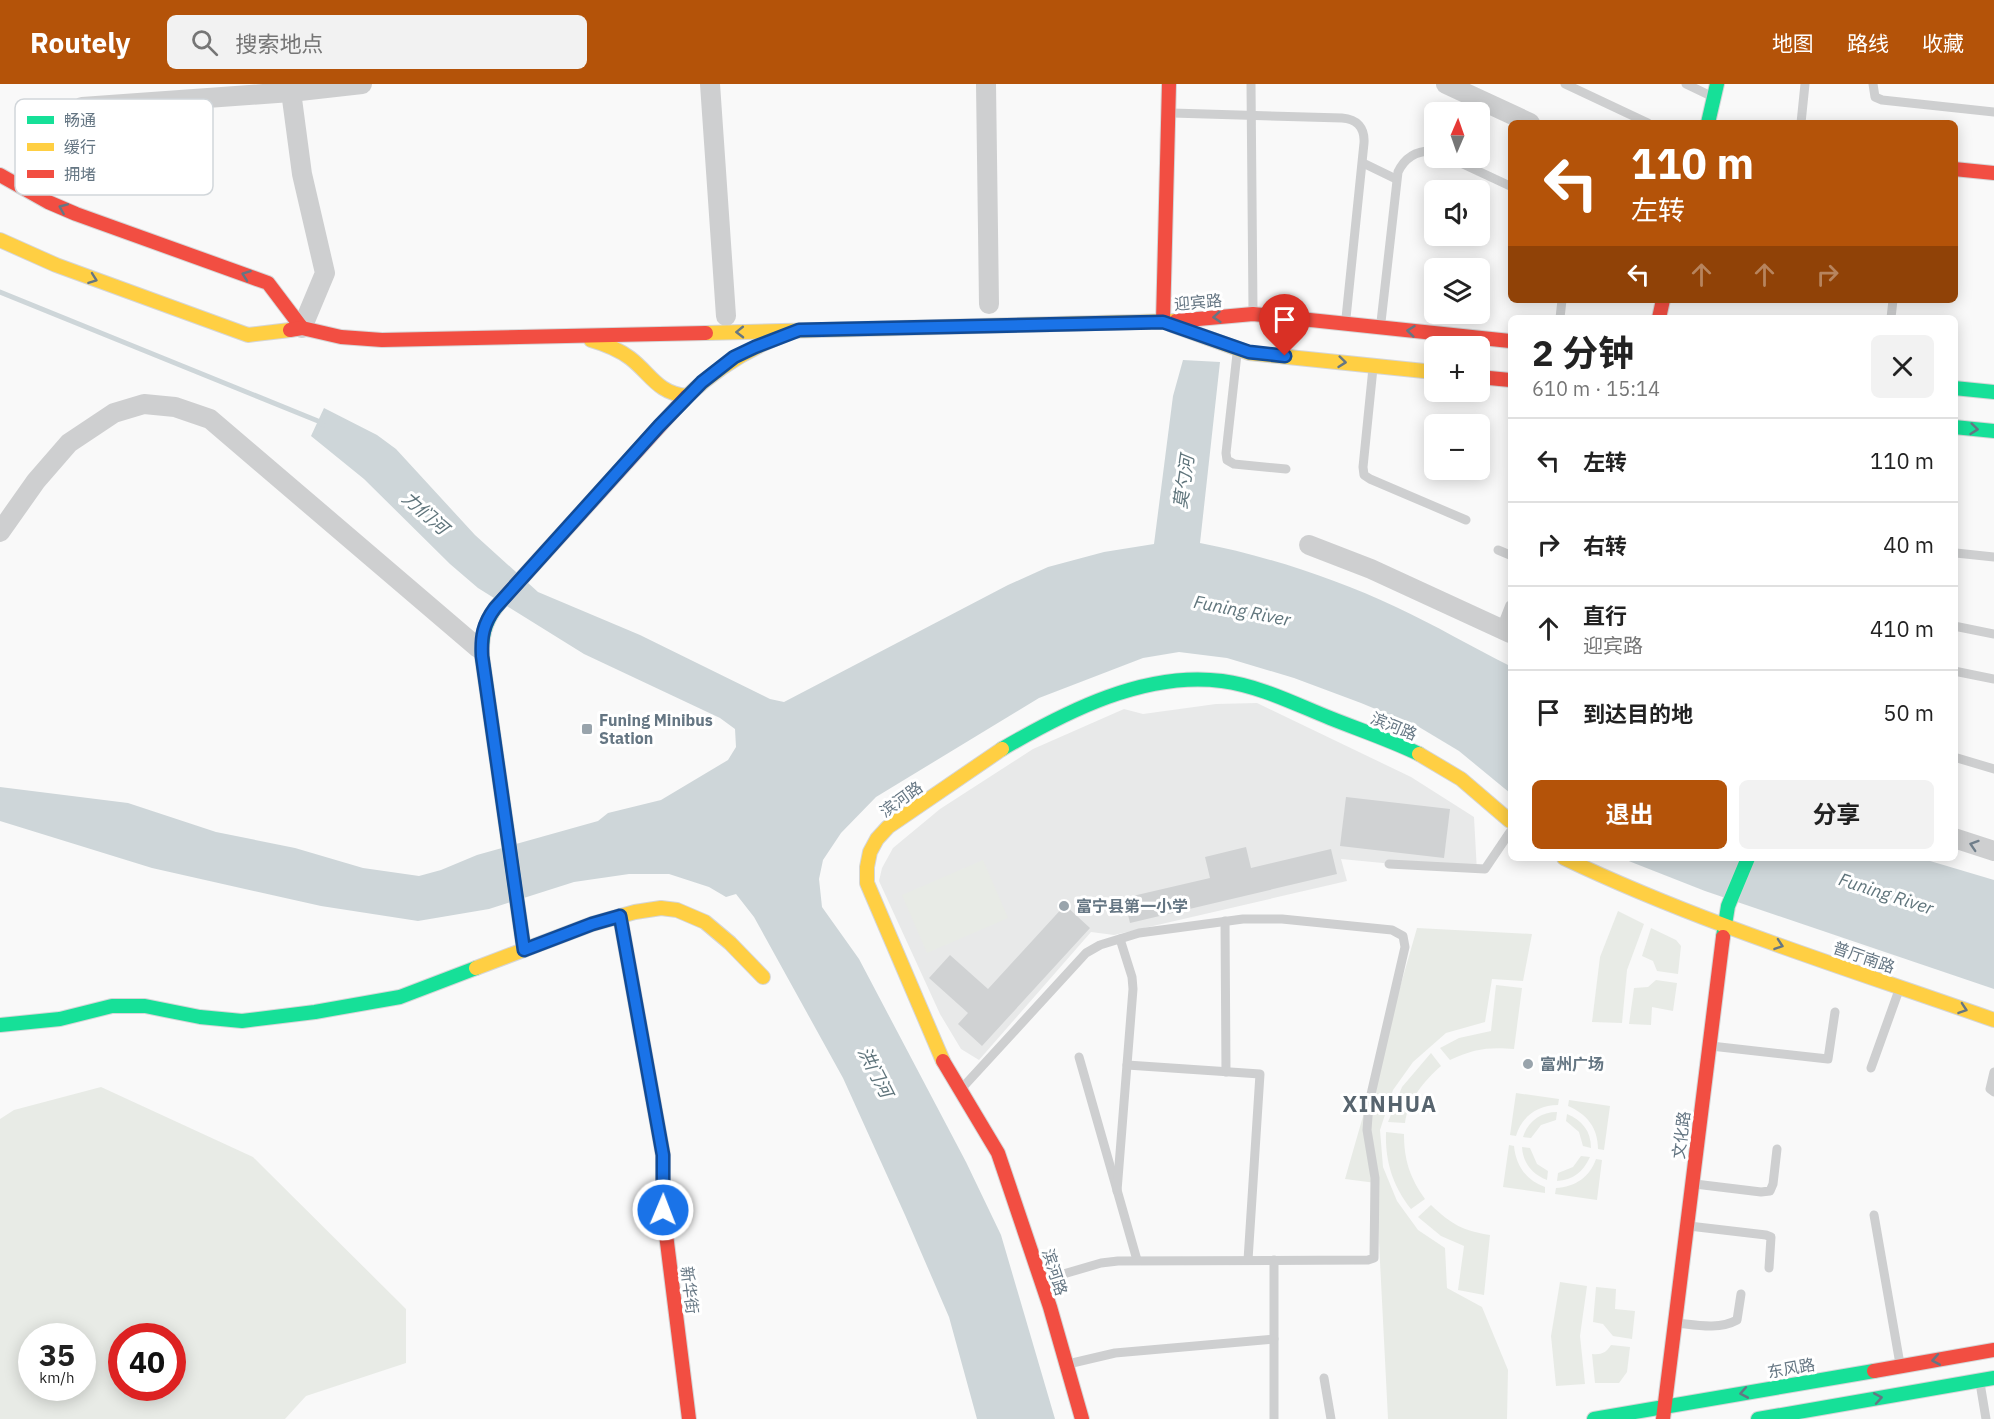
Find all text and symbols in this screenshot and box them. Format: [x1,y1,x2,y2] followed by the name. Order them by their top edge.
[167,15,587,69] search box
[30,24,131,61] text: Routely
[188,26,221,59] icon: search
[236,29,324,58] text: 搜索地点
[1772,29,1814,57] text: 地图
[1847,29,1889,57] text: 路线
[1922,29,1964,57] text: 收藏
[15,99,213,195] legend
[1424,102,1490,168] north arrow
[1424,102,1490,480] map controls
[64,110,96,130] text: 畅通
[1631,136,1754,191] text: 110 m
[64,137,96,157] text: 缓行
[1532,144,1610,222] icon: left
[64,164,96,184] text: 拥堵
[1424,180,1490,246] button: sound
[1631,192,1685,227] text: 左转
[58,203,69,215] one-way arrow
[1424,258,1490,324] button: layers
[1622,258,1655,291] icon: left
[1685,258,1718,291] icon: ahead
[1748,258,1781,291] icon: ahead
[1811,258,1844,291] icon: right
[241,270,251,283] one-way arrow
[87,271,97,284] one-way arrow
[1173,290,1223,314] street label: 迎宾路
[1259,294,1310,356] pin
[1268,303,1301,336] icon: arrive
[1212,310,1221,323] one-way arrow
[1406,325,1415,338] one-way arrow
[736,326,745,338] one-way arrow
[1532,329,1634,376] text: 2 分钟
[1871,335,1934,398] button: close
[1424,336,1490,402] button: +
[1337,356,1347,368] one-way arrow
[1532,375,1660,402] text: 610 m · 15:14
[1424,414,1490,480] button: −
[1970,422,1979,435] one-way arrow
[1532,444,1565,477] icon: left
[1870,446,1934,475] text: 110 m
[1583,447,1627,476] text: 左转
[1168,451,1199,510] water label: 莫勺河
[397,486,456,541] water label: 力们河
[1532,528,1565,561] icon: right
[1883,530,1934,559] text: 40 m
[1583,531,1627,560] text: 右转
[1192,590,1293,631] water label: Funing River
[1583,601,1627,630] text: 直行
[1532,612,1565,645] icon: ahead
[1870,614,1934,643] text: 410 m
[1583,632,1643,659] text: 迎宾路
[1532,696,1565,729] icon: arrive
[1883,698,1934,727] text: 50 m
[1583,699,1693,728] text: 到达目的地
[1368,708,1420,744] street label: 滨河路
[599,710,713,748] place label: Funing Minibus Station
[580,722,594,736] marker: Funing Minibus Station
[876,777,926,821] street label: 滨河路
[1532,780,1727,849] button: 退出
[1739,780,1934,849] button: 分享
[1969,840,1980,852] one-way arrow
[1836,867,1937,920] water label: Funing River
[1076,896,1188,916] place label: 富宁县第一小学
[1057,899,1071,913] marker: 富宁县第一小学
[1773,937,1784,950] one-way arrow
[1830,937,1898,977] street label: 普厅南路
[1957,1002,1968,1015] one-way arrow
[853,1042,899,1104] water label: 洪门河
[1540,1054,1604,1074] place label: 富州广场
[1521,1057,1535,1071] marker: 富州广场
[1343,1089,1437,1118] district label: XINHUA
[1668,1110,1694,1160] street label: 文化路
[631,1178,695,1242] position arrow
[1038,1246,1072,1298] street label: 滨河路
[677,1265,703,1315] street label: 新华街
[108,1323,186,1401] speed limit sign: 40
[39,1335,75,1374] text: 35
[1932,1353,1942,1366] one-way arrow
[1766,1354,1816,1382] street label: 东风路
[39,1368,75,1387] text: km/h
[1740,1386,1750,1399] one-way arrow
[1873,1393,1882,1405] one-way arrow

